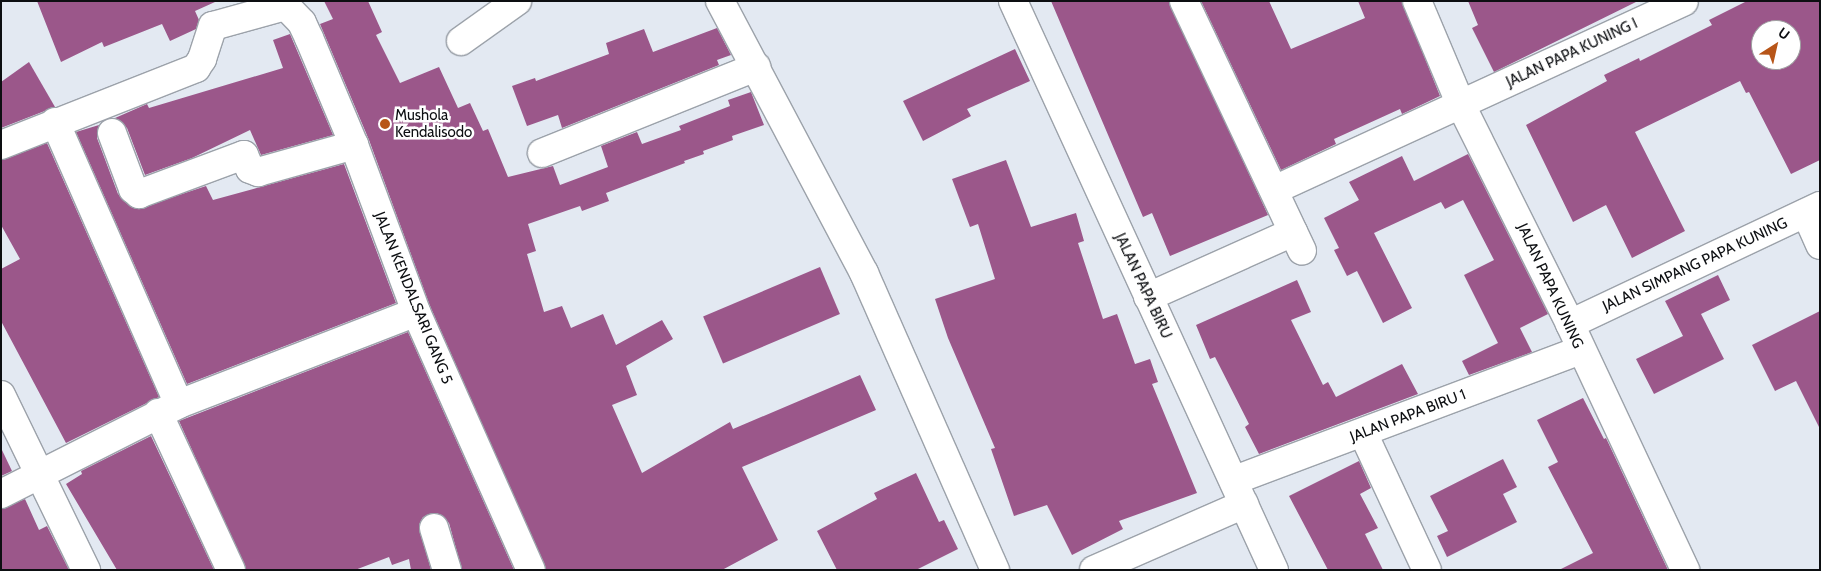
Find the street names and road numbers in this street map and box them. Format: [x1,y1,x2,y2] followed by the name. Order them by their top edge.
[1503,15,1641,91] street label: JALAN PAPA KUNING I
[370,209,456,387] street label: JALAN KENDALSARI GANG 5
[1600,214,1790,316] street label: JALAN SIMPANG PAPA KUNING
[1513,221,1587,351] street label: JALAN PAPA KUNING
[1111,230,1175,342] street label: JALAN PAPA BIRU
[1348,386,1468,446] street label: JALAN PAPA BIRU 1

